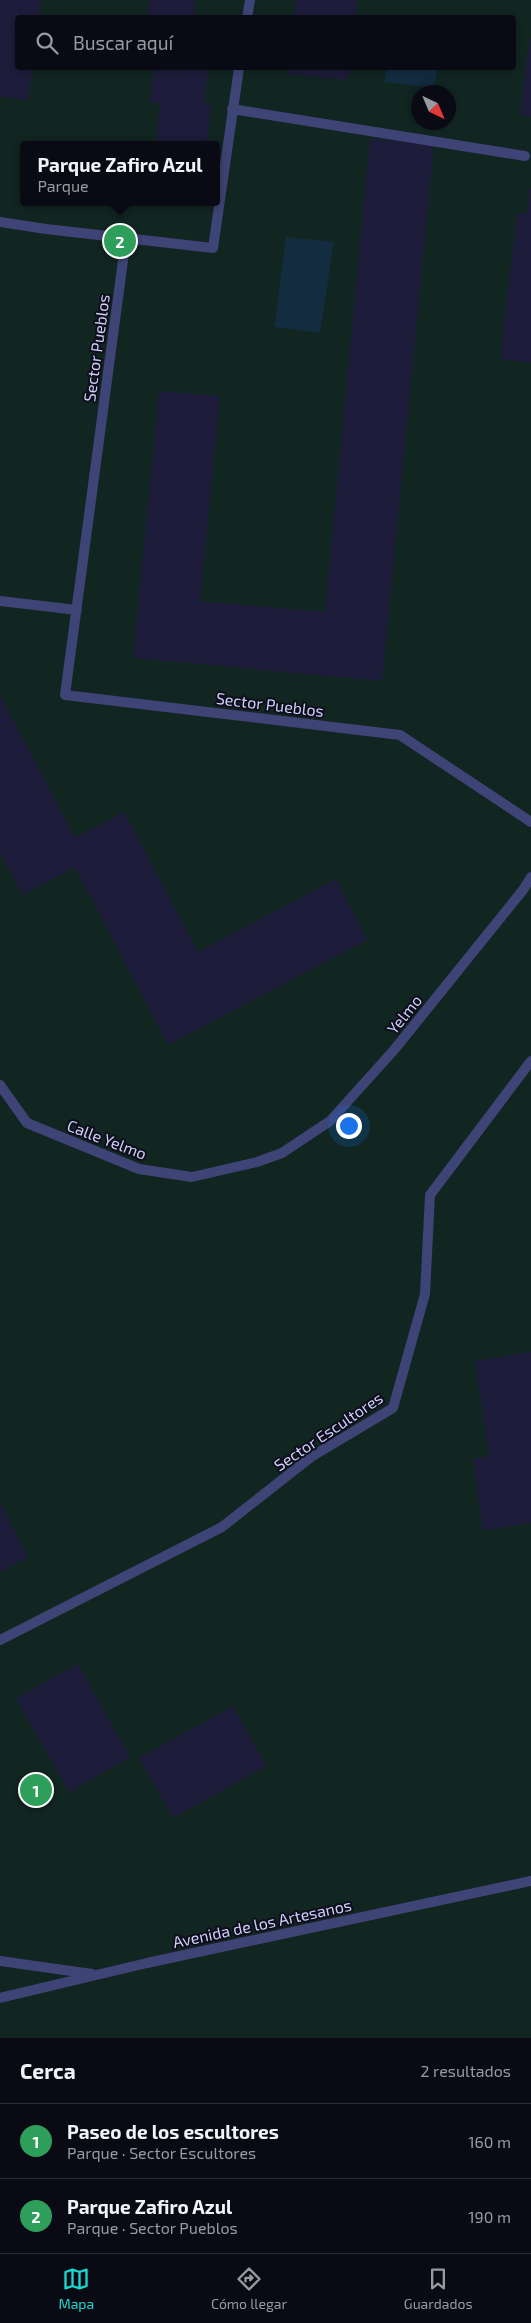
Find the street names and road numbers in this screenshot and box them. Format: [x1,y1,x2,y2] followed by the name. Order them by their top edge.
[79,293,113,403] street label: Sector Pueblos
[215,688,325,720] street label: Sector Pueblos
[383,991,425,1037] street label: Yelmo
[65,1115,149,1163] street label: Calle Yelmo
[270,1388,386,1474] street label: Sector Escultores
[171,1895,353,1951] street label: Avenida de los Artesanos

